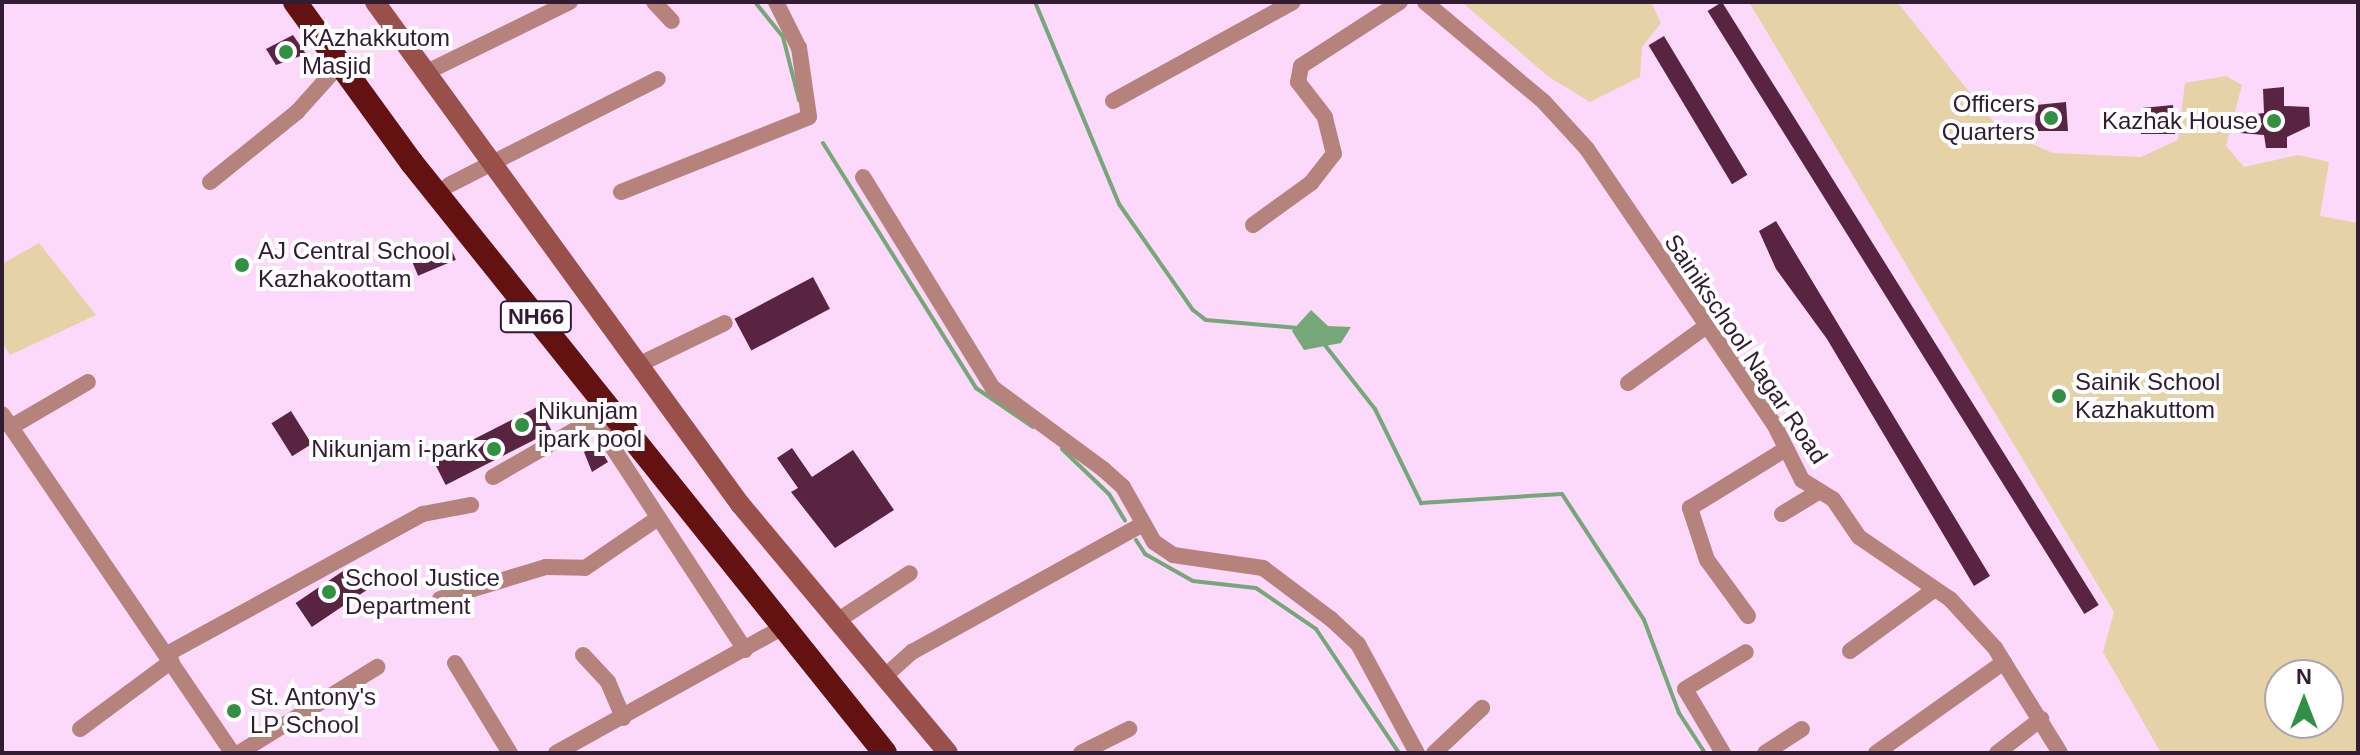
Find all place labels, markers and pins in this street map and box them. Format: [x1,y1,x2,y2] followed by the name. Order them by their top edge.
[302,24,450,80] place label: KAzhakkutom Masjid
[277,43,295,61] marker: KAzhakkutom Masjid
[1942,90,2035,146] place label: Officers Quarters
[2102,107,2258,135] place label: Kazhak House
[2042,109,2060,127] marker: Officers Quarters
[2265,112,2283,130] marker: Kazhak House
[258,237,450,293] place label: AJ Central School Kazhakoottam
[233,256,251,274] marker: AJ Central School Kazhakoottam
[2075,368,2220,424] place label: Sainik School Kazhakuttom
[2050,387,2068,405] marker: Sainik School Kazhakuttom
[538,397,642,453] place label: Nikunjam ipark pool
[513,416,531,434] marker: Nikunjam ipark pool
[311,435,478,463] place label: Nikunjam i-park
[485,440,503,458] marker: Nikunjam i-park
[345,564,500,620] place label: School Justice Department
[320,583,338,601] marker: School Justice Department
[250,683,377,739] place label: St. Antony's LP School
[225,702,243,720] marker: St. Antony's LP School

